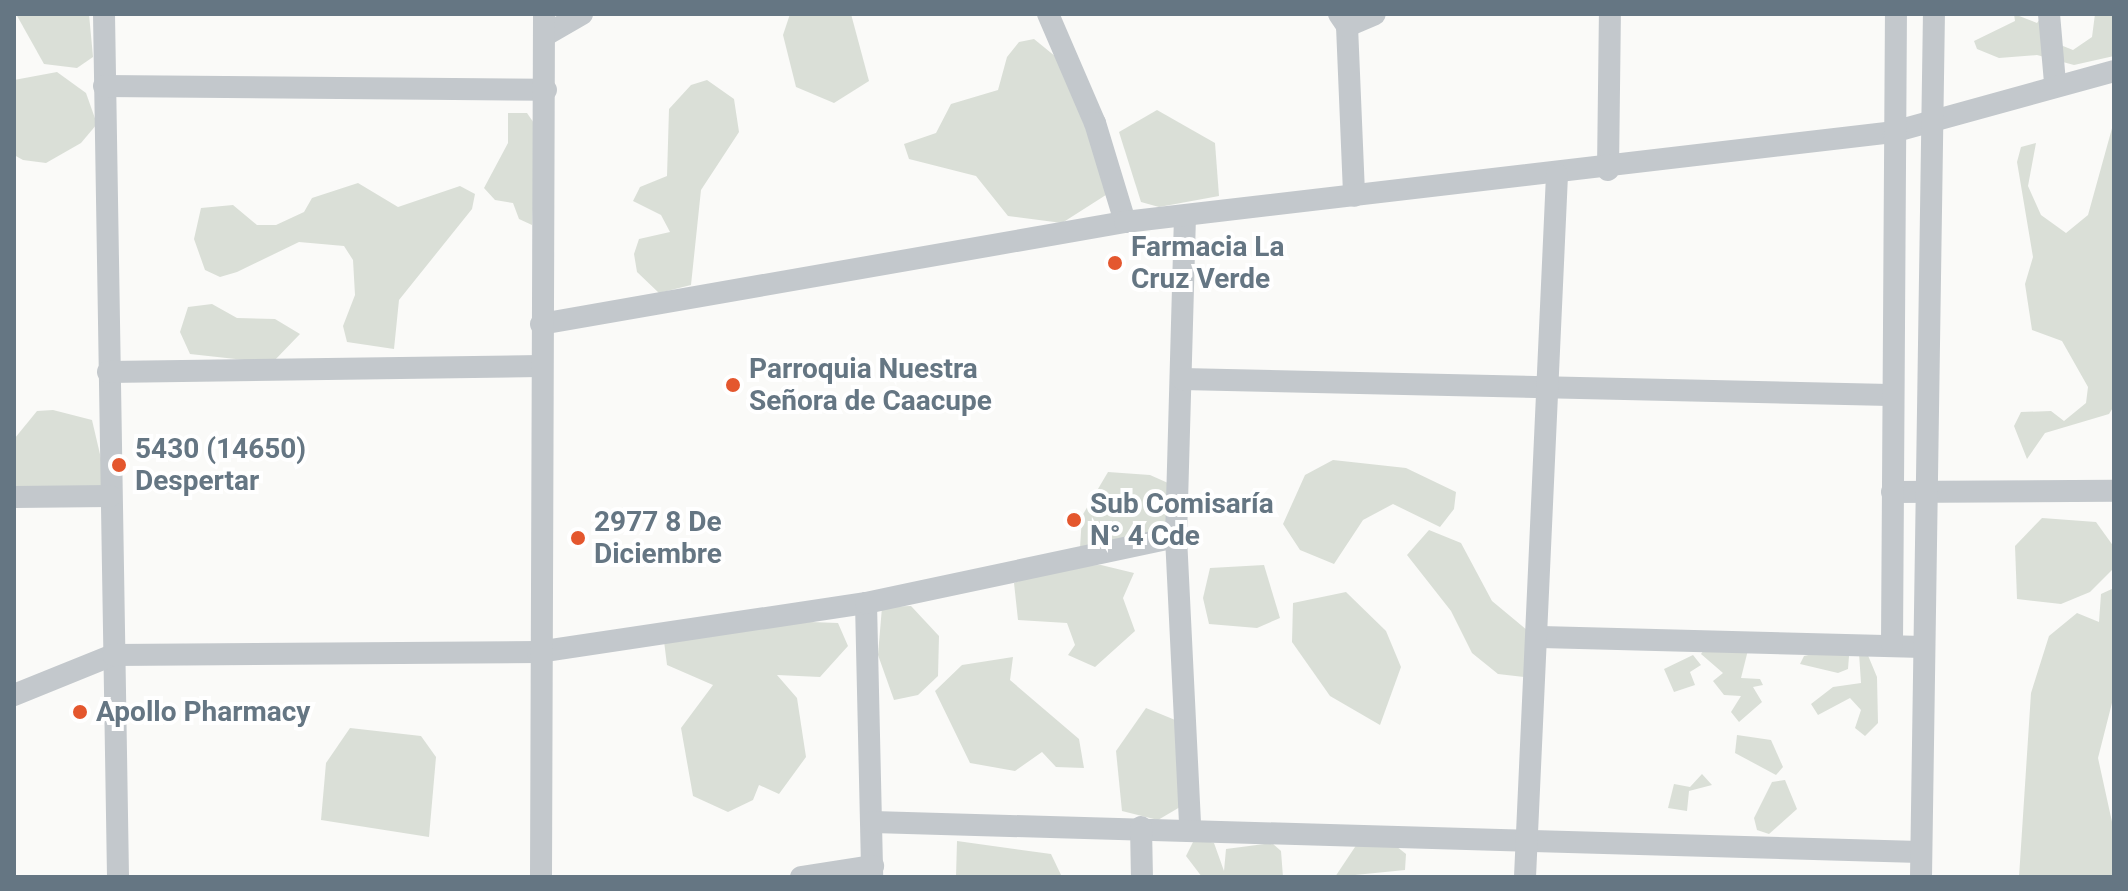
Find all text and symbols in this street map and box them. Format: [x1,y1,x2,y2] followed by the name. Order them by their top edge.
[1131,230,1284,296] place label: Farmacia La Cruz Verde
[1106,254,1124,272] marker: Farmacia La Cruz Verde
[749,352,992,418] place label: Parroquia Nuestra Señora de Caacupe
[724,376,742,394] marker: Parroquia Nuestra Señora de Caacupe
[135,432,306,498] place label: 5430 (14650) Despertar
[110,456,128,474] marker: 5430 (14650) Despertar
[1090,487,1274,553] place label: Sub Comisaría N° 4 Cde
[594,505,722,571] place label: 2977 8 De Diciembre
[1065,511,1083,529] marker: Sub Comisaría N° 4 Cde
[569,529,587,547] marker: 2977 8 De Diciembre
[96,695,310,729] place label: Apollo Pharmacy
[71,703,89,721] marker: Apollo Pharmacy

